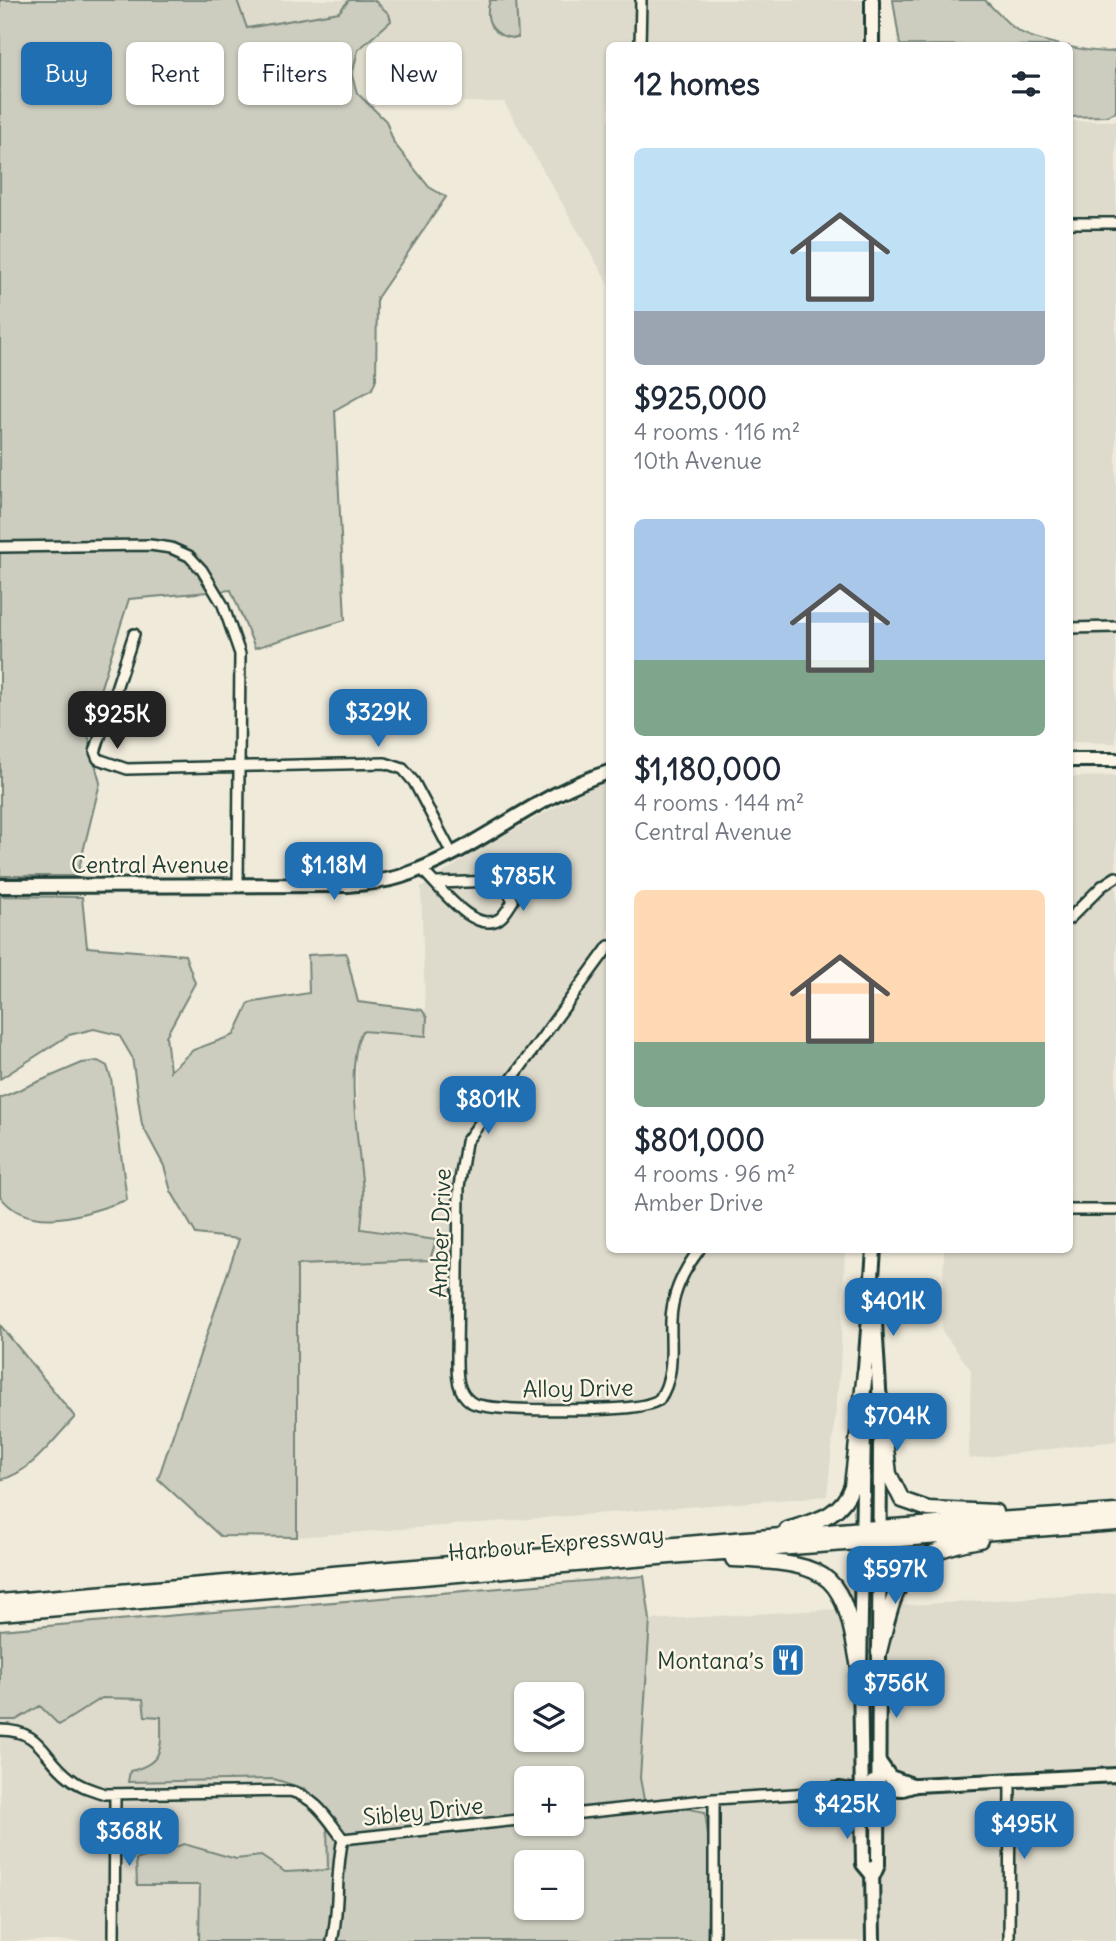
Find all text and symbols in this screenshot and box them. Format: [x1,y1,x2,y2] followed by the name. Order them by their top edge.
[21,42,112,105] chip: Buy
[126,42,224,105] chip: Rent
[238,42,352,105] chip: Filters
[366,42,462,105] chip: New
[634,65,760,103] text: 12 homes
[1007,65,1045,103] icon: filters
[777,194,903,320] icon: home
[634,379,767,417] text: $925,000
[634,417,800,446] text: 4 rooms · 116 m²
[634,446,762,475] text: 10th Avenue
[777,565,903,691] icon: home
[329,690,427,749] pin: $329K
[68,692,166,751] pin: $925K
[345,697,411,726] text: $329K
[84,699,150,728] text: $925K
[634,750,782,788] text: $1,180,000
[634,788,804,817] text: 4 rooms · 144 m²
[634,817,792,846] text: Central Avenue
[277,842,391,902] pin: $1.18M
[71,850,229,879] street label: Central Avenue
[301,850,367,879] text: $1.18M
[474,853,572,913] pin: $785K
[491,861,555,890] text: $785K
[777,936,903,1062] icon: home
[439,1076,537,1136] pin: $801K
[456,1084,520,1113] text: $801K
[634,1121,765,1159] text: $801,000
[634,1159,795,1188] text: 4 rooms · 96 m²
[423,1168,457,1298] street label: Amber Drive
[634,1188,763,1217] text: Amber Drive
[844,1278,942,1338] pin: $401K
[861,1286,925,1315] text: $401K
[522,1373,634,1403] street label: Alloy Drive
[848,1394,946,1453] pin: $704K
[864,1401,930,1430] text: $704K
[447,1519,665,1567] street label: Harbour Expressway
[846,1546,944,1606] pin: $597K
[863,1554,927,1583] text: $597K
[769,1641,807,1679] restaurant icon: Montana’s
[657,1646,764,1675] place label: Montana’s
[847,1660,945,1720] pin: $756K
[864,1668,928,1697] text: $756K
[514,1682,584,1920] map controls
[514,1682,584,1752] button: layers
[514,1766,584,1836] button: +
[798,1782,896,1841] pin: $425K
[814,1789,880,1818] text: $425K
[361,1790,485,1832] street label: Sibley Drive
[975,1801,1073,1861] pin: $495K
[80,1808,178,1868] pin: $368K
[991,1809,1057,1838] text: $495K
[96,1816,162,1845] text: $368K
[514,1850,584,1920] button: −

